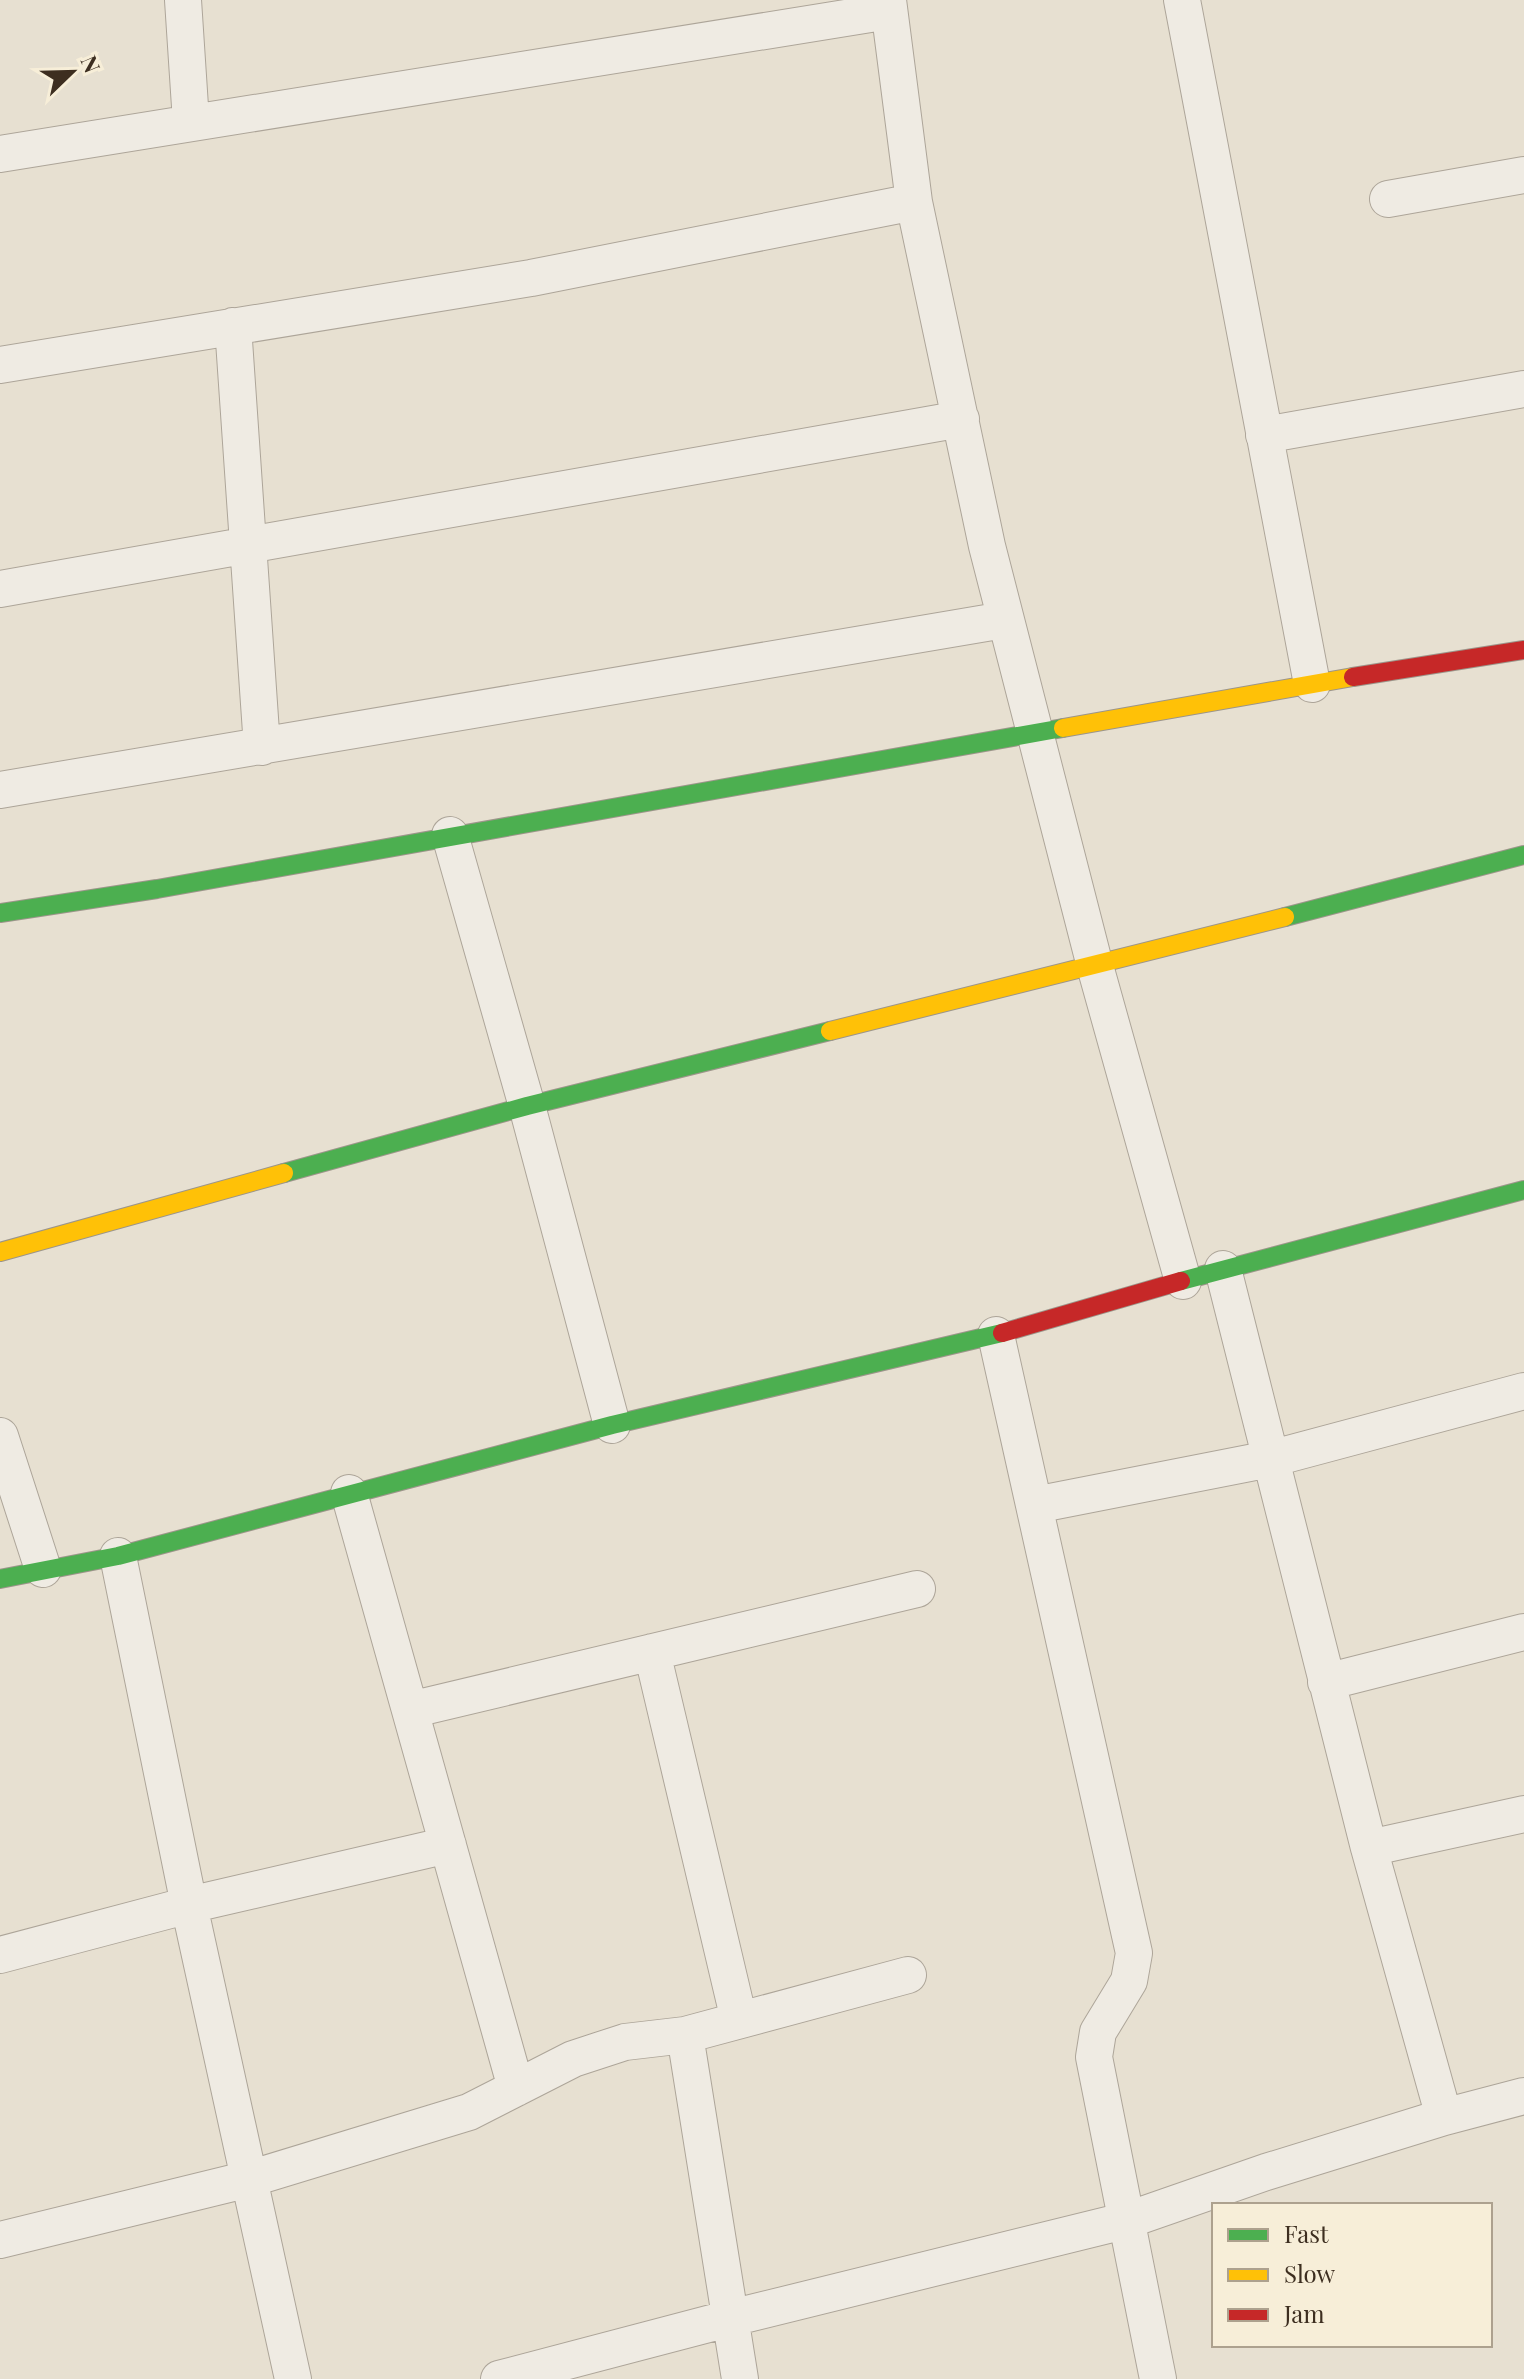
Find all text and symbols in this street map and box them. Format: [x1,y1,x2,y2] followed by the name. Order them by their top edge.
[32,32,112,112] north arrow
[74,51,108,77] text: N
[1212,2203,1492,2347] legend
[1284,2217,1329,2249] text: Fast
[1284,2257,1336,2289] text: Slow
[1283,2297,1325,2329] text: Jam

